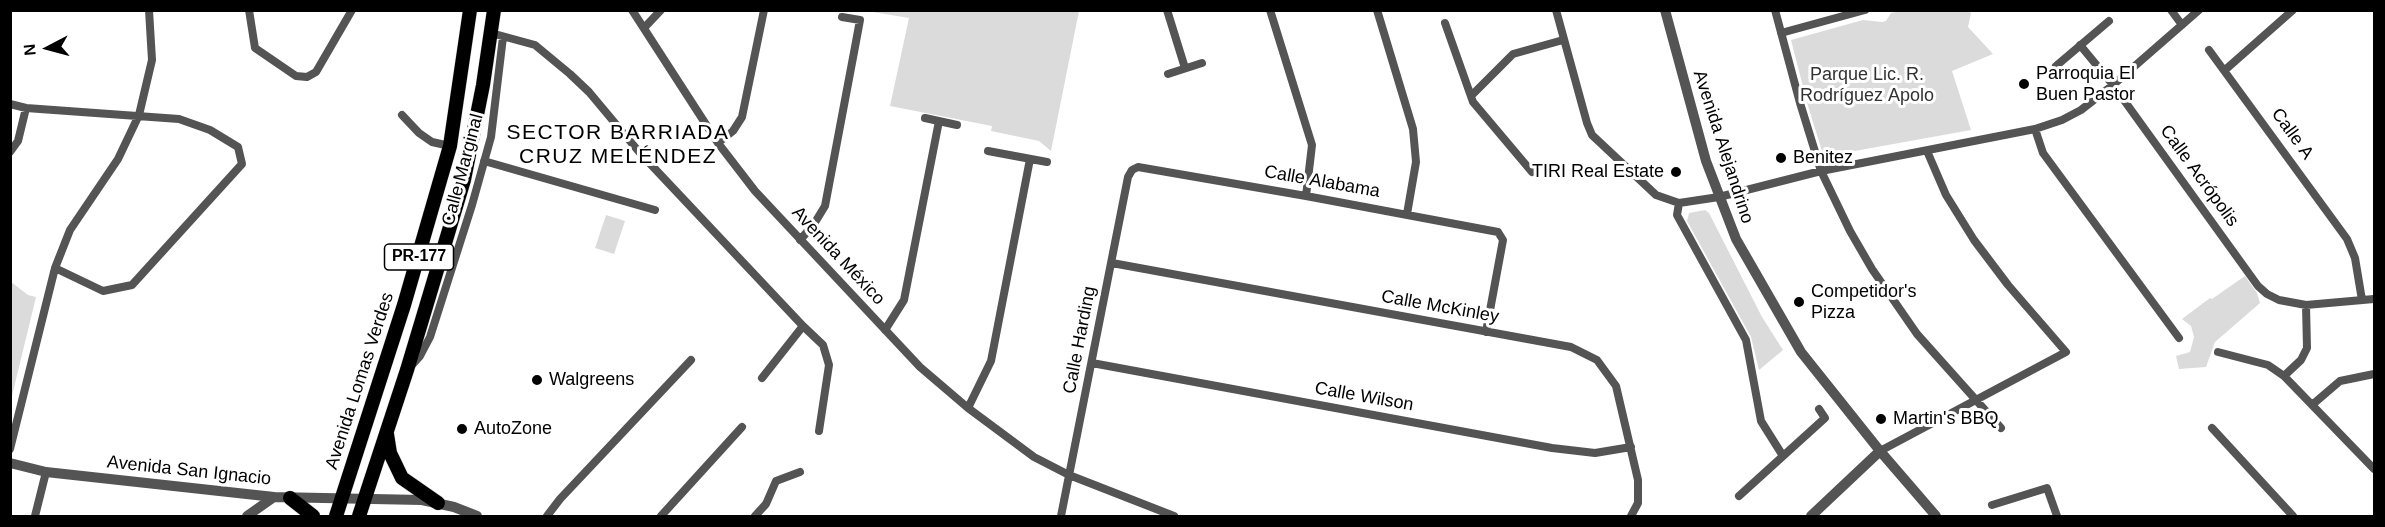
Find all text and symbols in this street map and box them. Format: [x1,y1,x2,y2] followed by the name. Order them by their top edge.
[18,18,78,78] north arrow
[21,43,39,57] text: N
[2036,63,2135,106] place label: Parroquia El Buen Pastor
[1800,64,1934,106] park label: Parque Lic. R. Rodríguez Apolo
[1688,68,1758,226] street label: Avenida Alejandrino
[2017,77,2031,91] marker: Parroquia El Buen Pastor
[2266,104,2318,164] street label: Calle A
[438,112,488,228] street label: Calle Marginal
[507,120,729,170] district label: SECTOR BARRIADA CRUZ MELÉNDEZ
[2155,121,2243,231] street label: Calle Acrópolis
[1793,147,1853,169] place label: Benitez
[1774,151,1788,165] marker: Benitez
[1262,161,1382,203] street label: Calle Alabama
[1532,161,1664,183] place label: TIRI Real Estate
[1669,165,1683,179] marker: TIRI Real Estate
[787,202,889,310] street label: Avenida México
[384,244,454,270] road number: PR-177
[1811,281,1916,324] place label: Competidor's Pizza
[1059,284,1101,396] street label: Calle Harding
[1380,286,1500,328] street label: Calle McKinley
[321,290,399,472] street label: Avenida Lomas Verdes
[1792,295,1806,309] marker: Competidor's Pizza
[549,369,634,391] place label: Walgreens
[530,373,544,387] marker: Walgreens
[1313,378,1415,416] street label: Calle Wilson
[1893,408,1998,430] place label: Martin's BBQ
[1874,412,1888,426] marker: Martin's BBQ
[474,418,552,440] place label: AutoZone
[455,422,469,436] marker: AutoZone
[106,452,272,490] street label: Avenida San Ignacio

